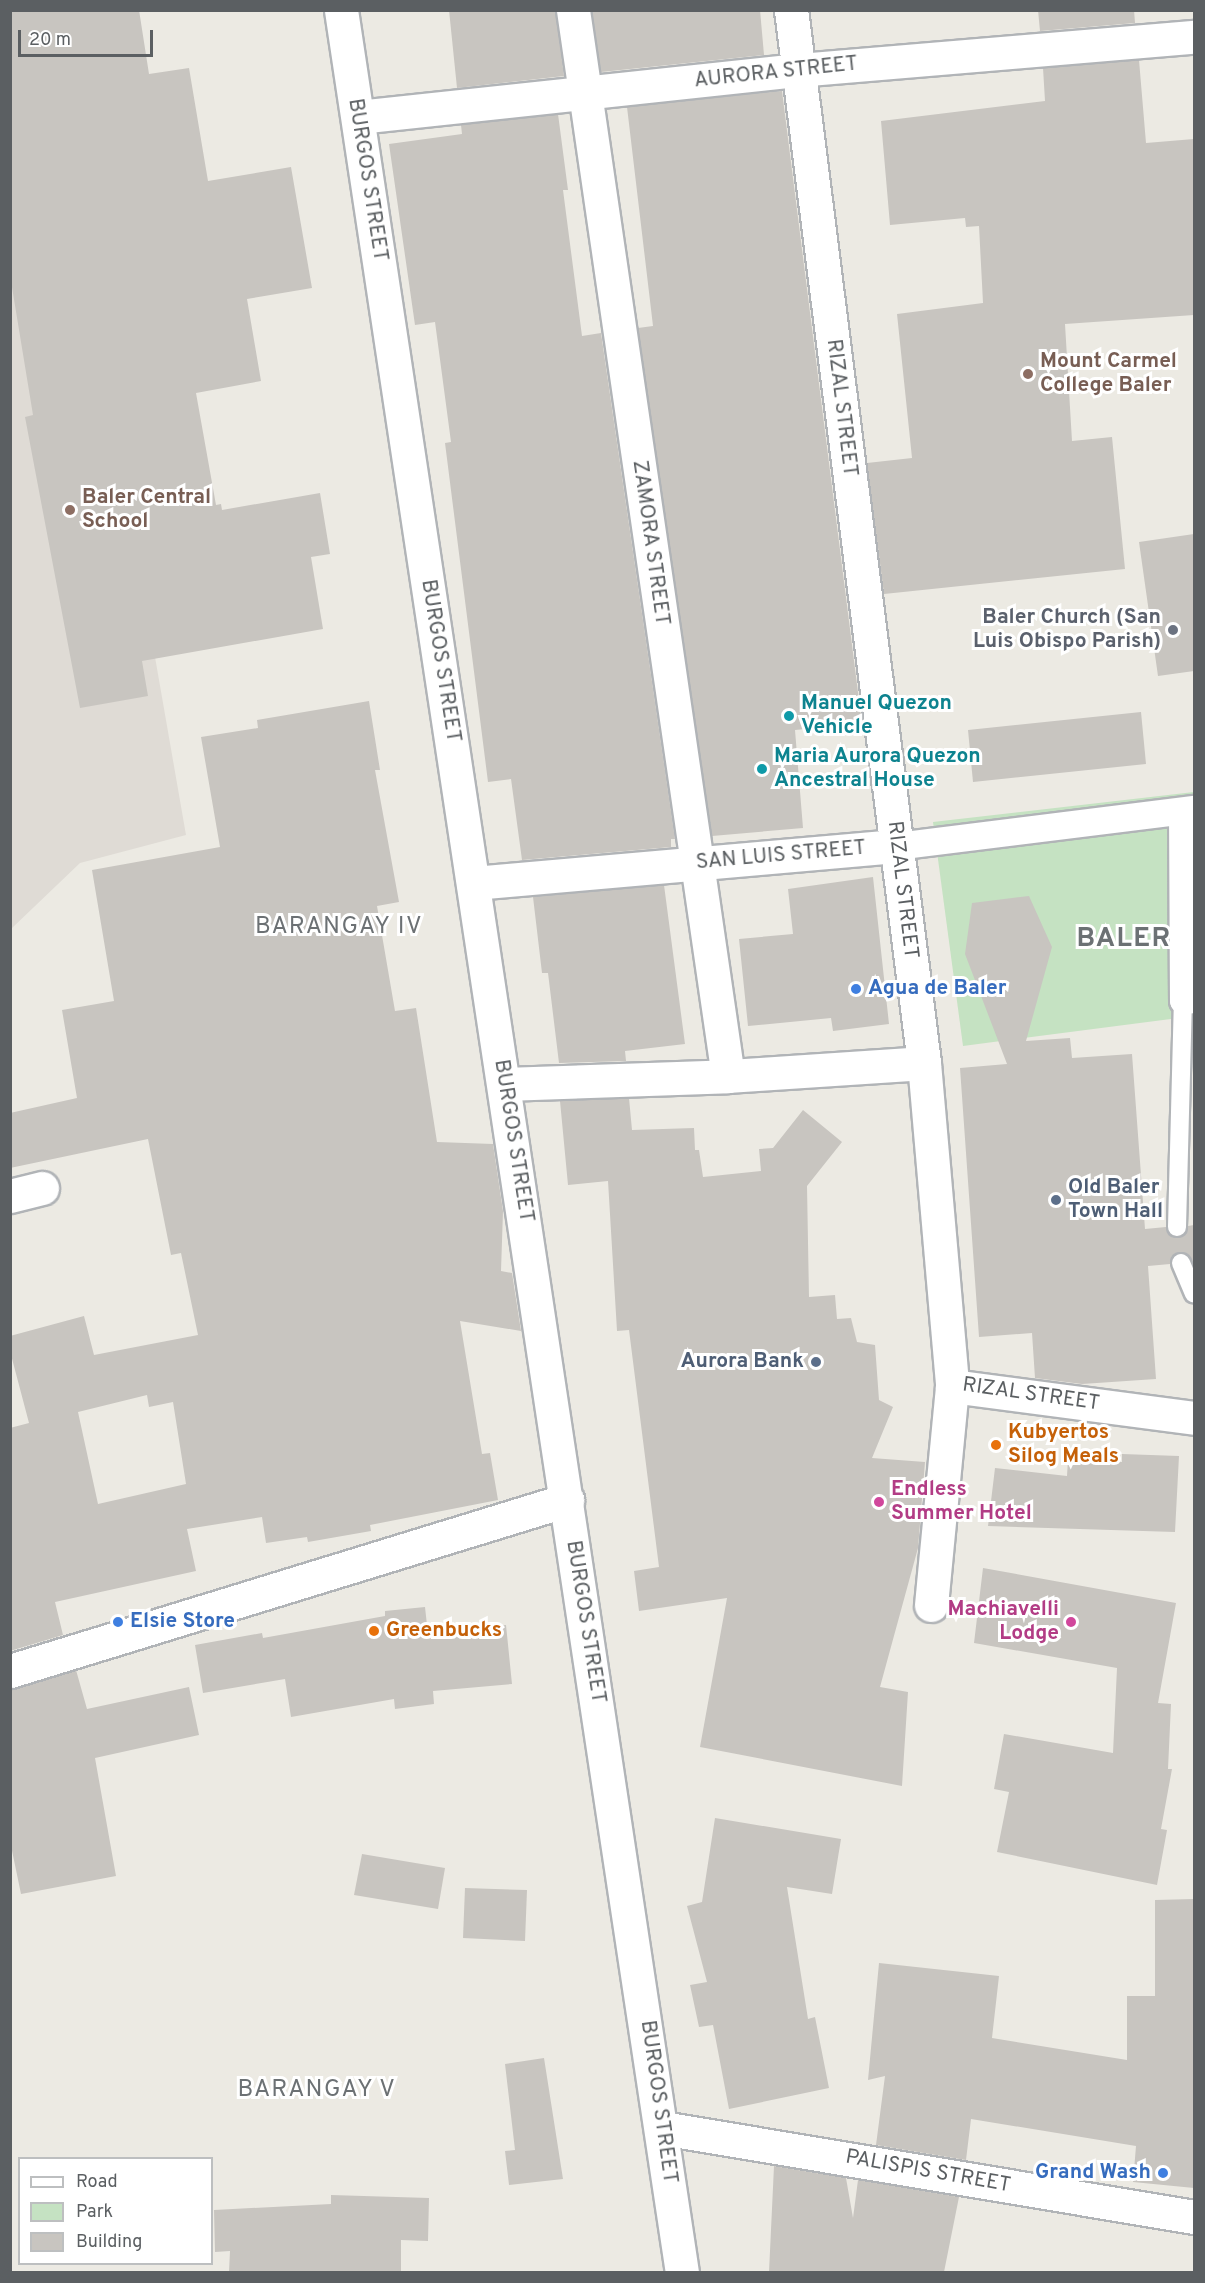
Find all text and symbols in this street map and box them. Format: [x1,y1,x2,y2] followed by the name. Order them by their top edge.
[21,18,156,56] scale bar
[29,29,71,52] text: 20 m
[693,52,859,94] street label: AURORA STREET
[342,97,392,263] street label: BURGOS STREET
[820,337,862,479] street label: RIZAL STREET
[1040,349,1177,399] place label: Mount Carmel College Baler
[1021,367,1035,381] marker: Mount Carmel College Baler
[626,458,674,628] street label: ZAMORA STREET
[82,485,211,535] place label: Baler Central School
[63,503,77,517] marker: Baler Central School
[415,578,465,744] street label: BURGOS STREET
[973,605,1161,655] place label: Baler Church (San Luis Obispo Parish)
[1166,623,1180,637] marker: Baler Church (San Luis Obispo Parish)
[801,691,952,741] place label: Manuel Quezon Vehicle
[782,709,796,723] marker: Manuel Quezon Vehicle
[774,744,982,794] place label: Maria Aurora Quezon Ancestral House
[755,762,769,776] marker: Maria Aurora Quezon Ancestral House
[881,819,923,961] street label: RIZAL STREET
[695,836,867,876] street label: SAN LUIS STREET
[254,914,424,942] district label: BARANGAY IV
[1076,924,1172,956] district label: BALER
[868,976,1006,1002] place label: Agua de Baler
[849,982,863,996] marker: Agua de Baler
[488,1058,538,1224] street label: BURGOS STREET
[1068,1175,1163,1225] place label: Old Baler Town Hall
[1049,1193,1063,1207] marker: Old Baler Town Hall
[680,1349,804,1375] place label: Aurora Bank
[809,1355,823,1369] marker: Aurora Bank
[960,1373,1102,1417] street label: RIZAL STREET
[1008,1420,1119,1470] place label: Kubyertos Silog Meals
[989,1438,1003,1452] marker: Kubyertos Silog Meals
[891,1477,1032,1527] place label: Endless Summer Hotel
[872,1495,886,1509] marker: Endless Summer Hotel
[560,1539,610,1705] street label: BURGOS STREET
[948,1597,1059,1647] place label: Machiavelli Lodge
[130,1609,235,1635] place label: Elsie Store
[111,1615,125,1629] marker: Elsie Store
[1064,1615,1078,1629] marker: Machiavelli Lodge
[386,1618,502,1644] place label: Greenbucks
[367,1624,381,1638] marker: Greenbucks
[634,2019,682,2185] street label: BURGOS STREET
[237,2077,397,2105] district label: BARANGAY V
[843,2145,1013,2199] street label: PALISPIS STREET
[18,2157,213,2265] legend
[1035,2160,1151,2186] place label: Grand Wash
[1156,2166,1170,2180] marker: Grand Wash
[76,2171,118,2194] text: Road
[76,2201,113,2224] text: Park
[76,2231,142,2254] text: Building

